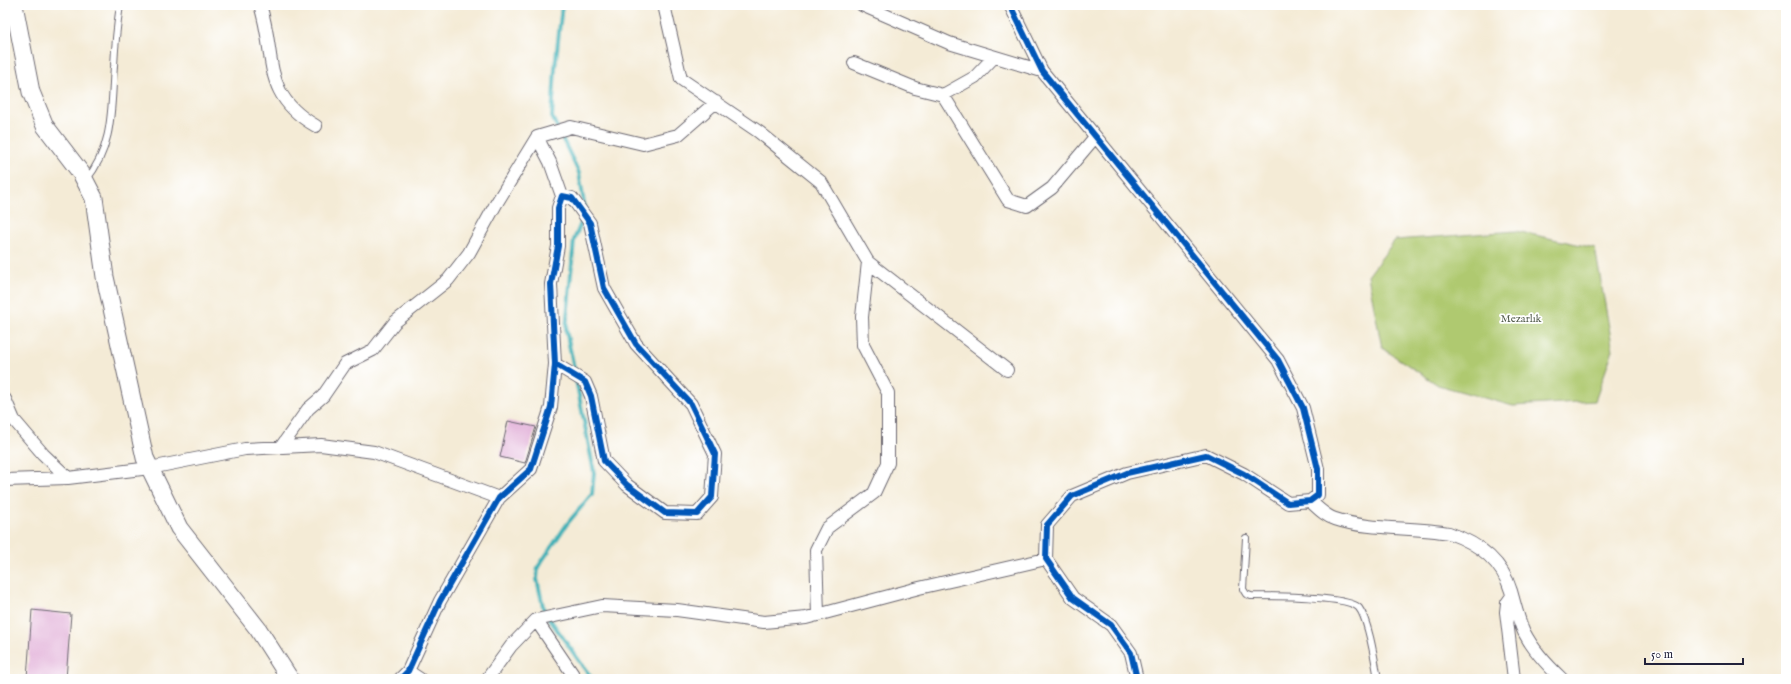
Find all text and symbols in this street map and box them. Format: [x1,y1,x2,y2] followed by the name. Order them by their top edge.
[1500,312,1542,326] park label: Mezarlık
[1645,640,1743,666] scale bar
[1651,647,1673,662] text: 50 m

